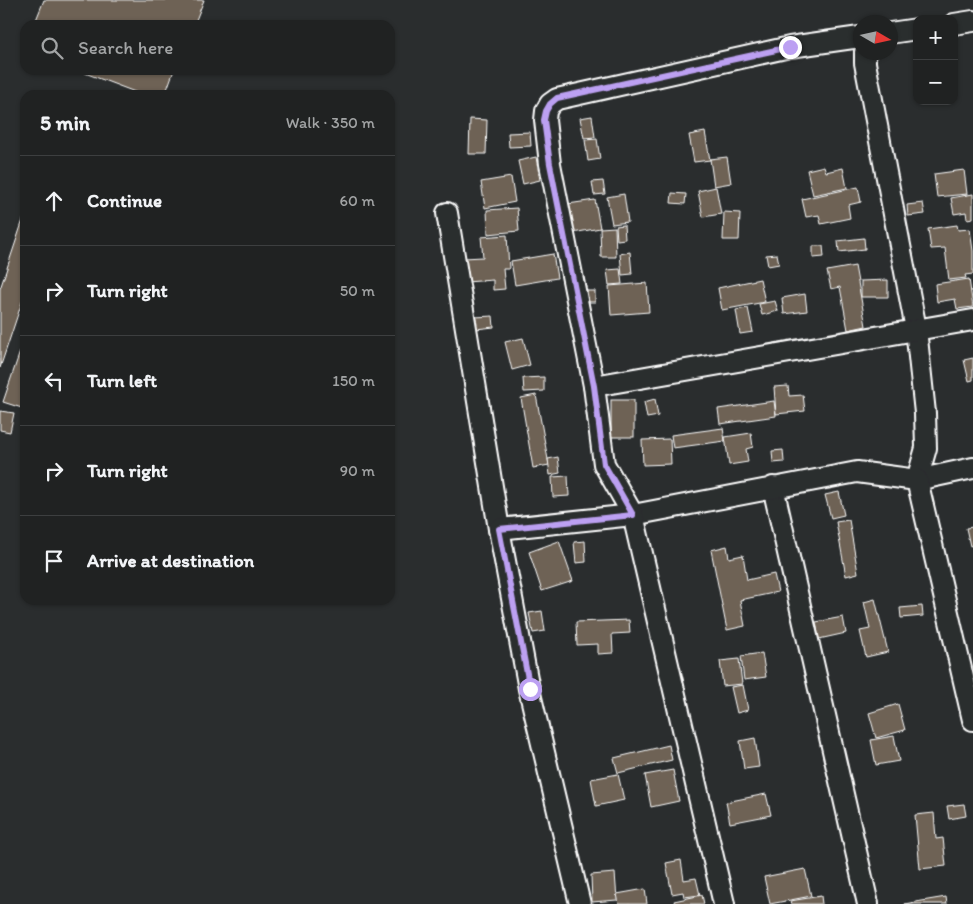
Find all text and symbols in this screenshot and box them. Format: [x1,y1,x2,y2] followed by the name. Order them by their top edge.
[853,15,898,60] north arrow
[913,15,958,105] map controls
[913,15,958,60] button: +
[20,20,395,75] search box
[38,34,66,62] icon: search
[78,36,173,59] text: Search here
[779,36,802,59] route end
[913,60,958,105] button: −
[40,110,90,135] text: 5 min
[286,113,375,132] text: Walk · 350 m
[40,187,68,215] icon: ahead
[87,189,162,212] text: Continue
[340,191,375,210] text: 60 m
[40,277,68,305] icon: right
[87,279,168,302] text: Turn right
[340,281,375,300] text: 50 m
[40,367,68,395] icon: left
[87,369,157,392] text: Turn left
[332,371,375,390] text: 150 m
[40,457,68,485] icon: right
[87,459,168,482] text: Turn right
[340,461,375,480] text: 90 m
[40,547,68,575] icon: arrive
[87,549,254,572] text: Arrive at destination
[519,678,542,701] route start

